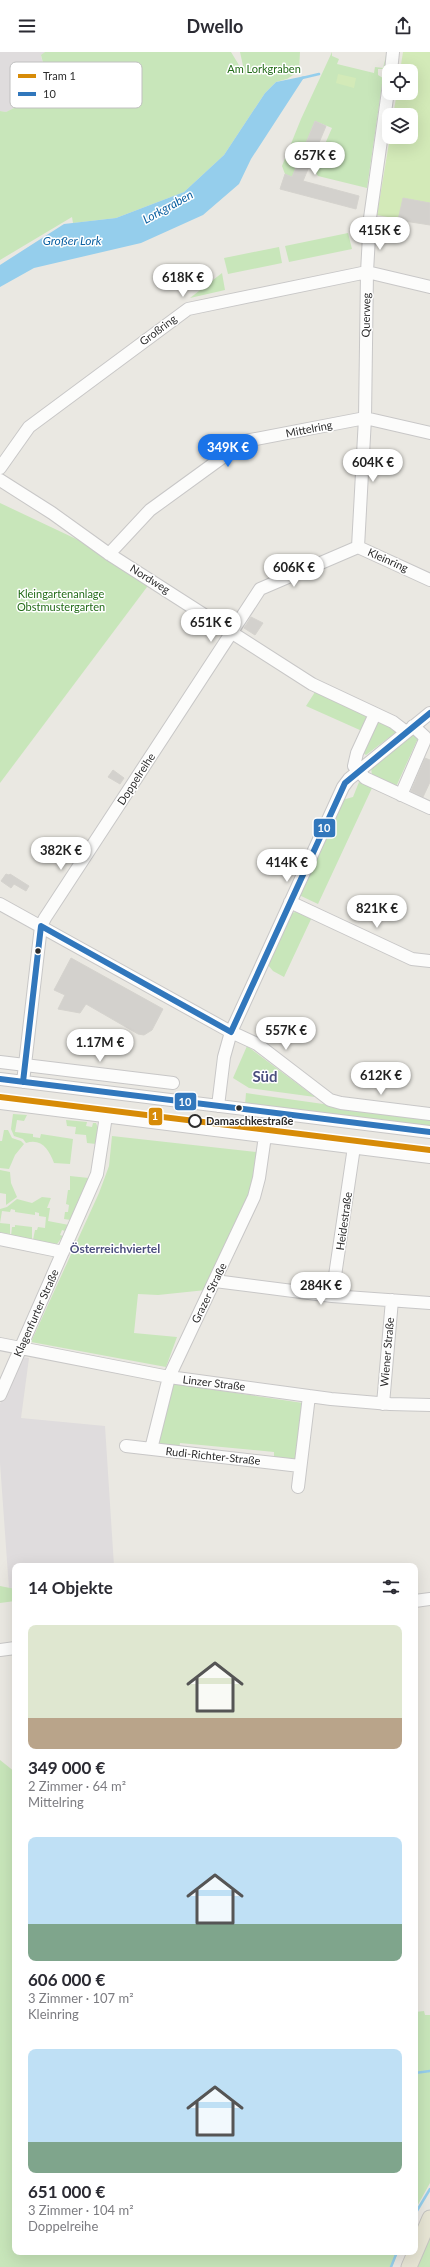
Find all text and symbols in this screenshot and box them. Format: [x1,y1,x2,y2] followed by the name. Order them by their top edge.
[16,15,38,37] icon: menu
[187,15,243,37] text: Dwello
[392,15,414,37] icon: share
[10,62,142,108] legend
[227,62,301,75] park label: Am Lorkgraben
[382,64,418,144] map controls
[382,64,418,100] button: locate
[43,69,76,82] text: Tram 1
[43,87,56,100] text: 10
[382,108,418,144] button: layers
[282,142,348,176] pin: 657K €
[294,147,336,163] text: 657K €
[140,187,196,227] water label: Lorkgraben
[347,217,413,251] pin: 415K €
[359,222,401,238] text: 415K €
[43,233,102,248] water label: Großer Lork
[150,264,216,298] pin: 618K €
[162,269,204,285] text: 618K €
[359,292,372,337] street label: Querweg
[137,311,179,348] street label: Großring
[285,418,334,439] street label: Mittelring
[195,434,261,468] pin: 349K €
[207,439,249,455] text: 349K €
[340,449,406,483] pin: 604K €
[352,454,394,470] text: 604K €
[366,545,411,574] street label: Kleinring
[261,554,327,588] pin: 606K €
[273,559,315,575] text: 606K €
[128,561,173,596] street label: Nordweg
[17,587,105,613] park label: Kleingartenanlage Obstmustergarten
[178,609,244,643] pin: 651K €
[190,614,232,630] text: 651K €
[114,750,157,807] street label: Doppelreihe
[313,818,336,838] line badge: 10
[318,821,331,834] text: 10
[28,837,94,871] pin: 382K €
[40,842,82,858] text: 382K €
[254,849,320,883] pin: 414K €
[266,854,308,870] text: 414K €
[344,895,410,929] pin: 821K €
[356,900,398,916] text: 821K €
[33,946,43,956] unlabelled marker
[253,1017,319,1051] pin: 557K €
[265,1022,307,1038] text: 557K €
[63,1029,137,1063] pin: 1.17M €
[76,1034,124,1050] text: 1.17M €
[348,1062,414,1096] pin: 612K €
[252,1067,278,1085] district label: Süd
[360,1067,402,1083] text: 612K €
[174,1092,197,1111] line badge: 10
[179,1095,192,1108] text: 10
[234,1103,244,1113] unlabelled marker
[148,1107,163,1126] line badge: 1
[152,1109,158,1122] text: 1
[188,1114,202,1128] marker: Damaschkestraße
[206,1114,294,1127] place label: Damaschkestraße
[333,1191,354,1251] street label: Heidestraße
[70,1241,160,1256] district label: Österreichviertel
[188,1260,229,1325] street label: Grazer Straße
[10,1267,61,1359] street label: Klagenfurter Straße
[288,1272,354,1306] pin: 284K €
[300,1277,342,1293] text: 284K €
[377,1317,396,1387] street label: Wiener Straße
[182,1372,246,1393] street label: Linzer Straße
[165,1444,261,1467] street label: Rudi-Richter-Straße
[380,1576,402,1598] icon: filters
[28,1577,113,1598] text: 14 Objekte
[179,1651,251,1723] icon: home
[28,1757,105,1778] text: 349 000 €
[28,1778,126,1794] text: 2 Zimmer · 64 m²
[28,1794,84,1810] text: Mittelring
[179,1863,251,1935] icon: home
[28,1969,105,1990] text: 606 000 €
[28,1990,134,2006] text: 3 Zimmer · 107 m²
[28,2006,79,2022] text: Kleinring
[179,2075,251,2147] icon: home
[28,2181,105,2202] text: 651 000 €
[28,2202,134,2218] text: 3 Zimmer · 104 m²
[28,2218,98,2234] text: Doppelreihe

